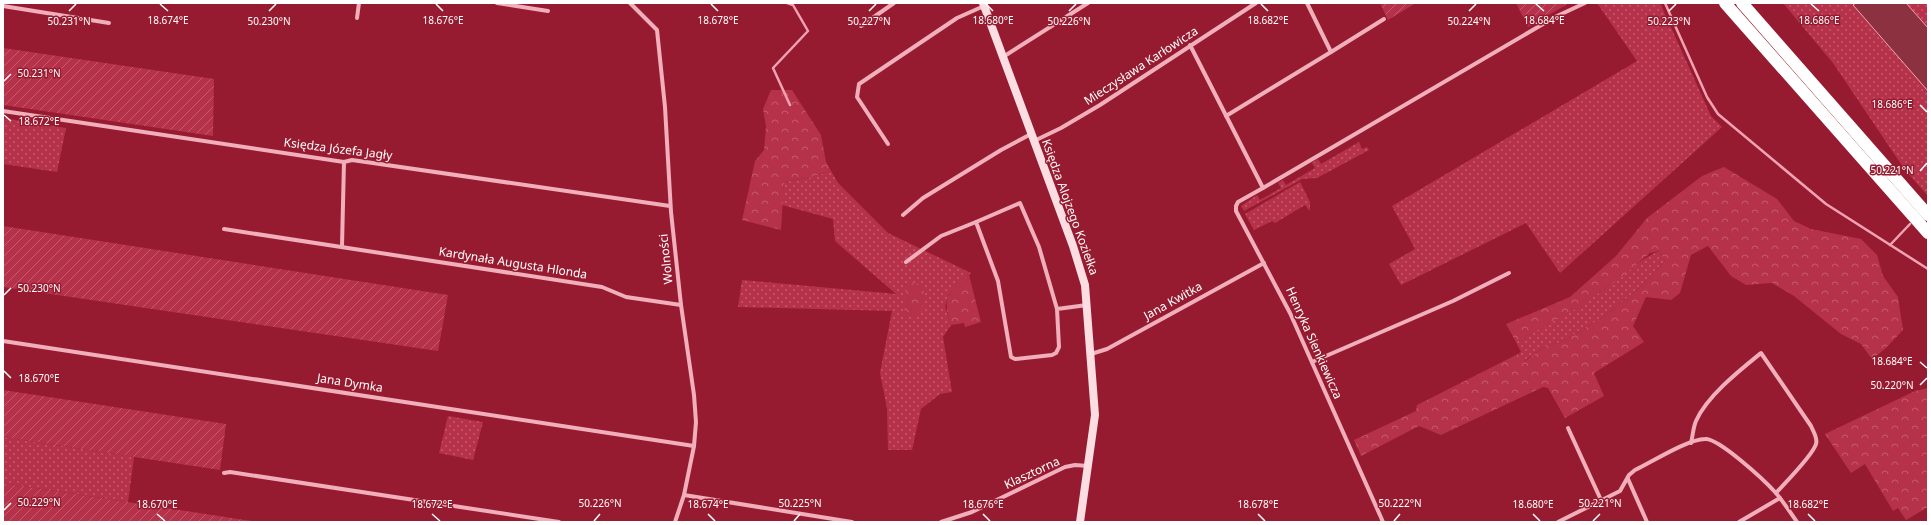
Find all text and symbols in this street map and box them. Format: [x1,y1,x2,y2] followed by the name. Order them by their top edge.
[147,13,189,27] text: 18.674°E
[422,13,464,27] text: 18.676°E
[697,13,739,27] text: 18.678°E
[972,13,1014,27] text: 18.680°E
[1247,13,1289,27] text: 18.682°E
[1523,13,1565,27] text: 18.684°E
[1798,13,1840,27] text: 18.686°E
[47,14,91,28] text: 50.231°N
[247,14,291,28] text: 50.230°N
[847,14,891,28] text: 50.227°N
[1047,14,1091,28] text: 50.226°N
[1447,14,1491,28] text: 50.224°N
[1647,14,1691,28] text: 50.223°N
[1080,22,1201,109] street label: Mieczysława Karłowicza
[17,66,61,80] text: 50.231°N
[1871,97,1913,111] text: 18.686°E
[18,114,60,128] text: 18.672°E
[283,133,394,164] street label: Księdza Józefa Jagły
[1038,136,1103,277] street label: Księdza Alojzego Koziełka
[1870,163,1914,177] text: 50.221°N
[654,233,677,285] street label: Wolności
[438,242,589,283] street label: Kardynała Augusta Hlonda
[1139,277,1205,324] street label: Jana Kwitka
[17,281,61,295] text: 50.230°N
[1282,284,1347,402] street label: Henryka Sienkiewicza
[1871,354,1913,368] text: 18.684°E
[315,369,384,396] street label: Jana Dymka
[18,371,60,385] text: 18.670°E
[1870,378,1914,392] text: 50.220°N
[1001,452,1062,493] street label: Klasztorna
[17,495,61,509] text: 50.229°N
[578,496,622,510] text: 50.226°N
[778,496,822,510] text: 50.225°N
[1378,496,1422,510] text: 50.222°N
[1578,496,1622,510] text: 50.221°N
[136,497,178,511] text: 18.670°E
[411,497,453,511] text: 18.672°E
[687,497,729,511] text: 18.674°E
[962,497,1004,511] text: 18.676°E
[1237,497,1279,511] text: 18.678°E
[1512,497,1554,511] text: 18.680°E
[1787,497,1829,511] text: 18.682°E

